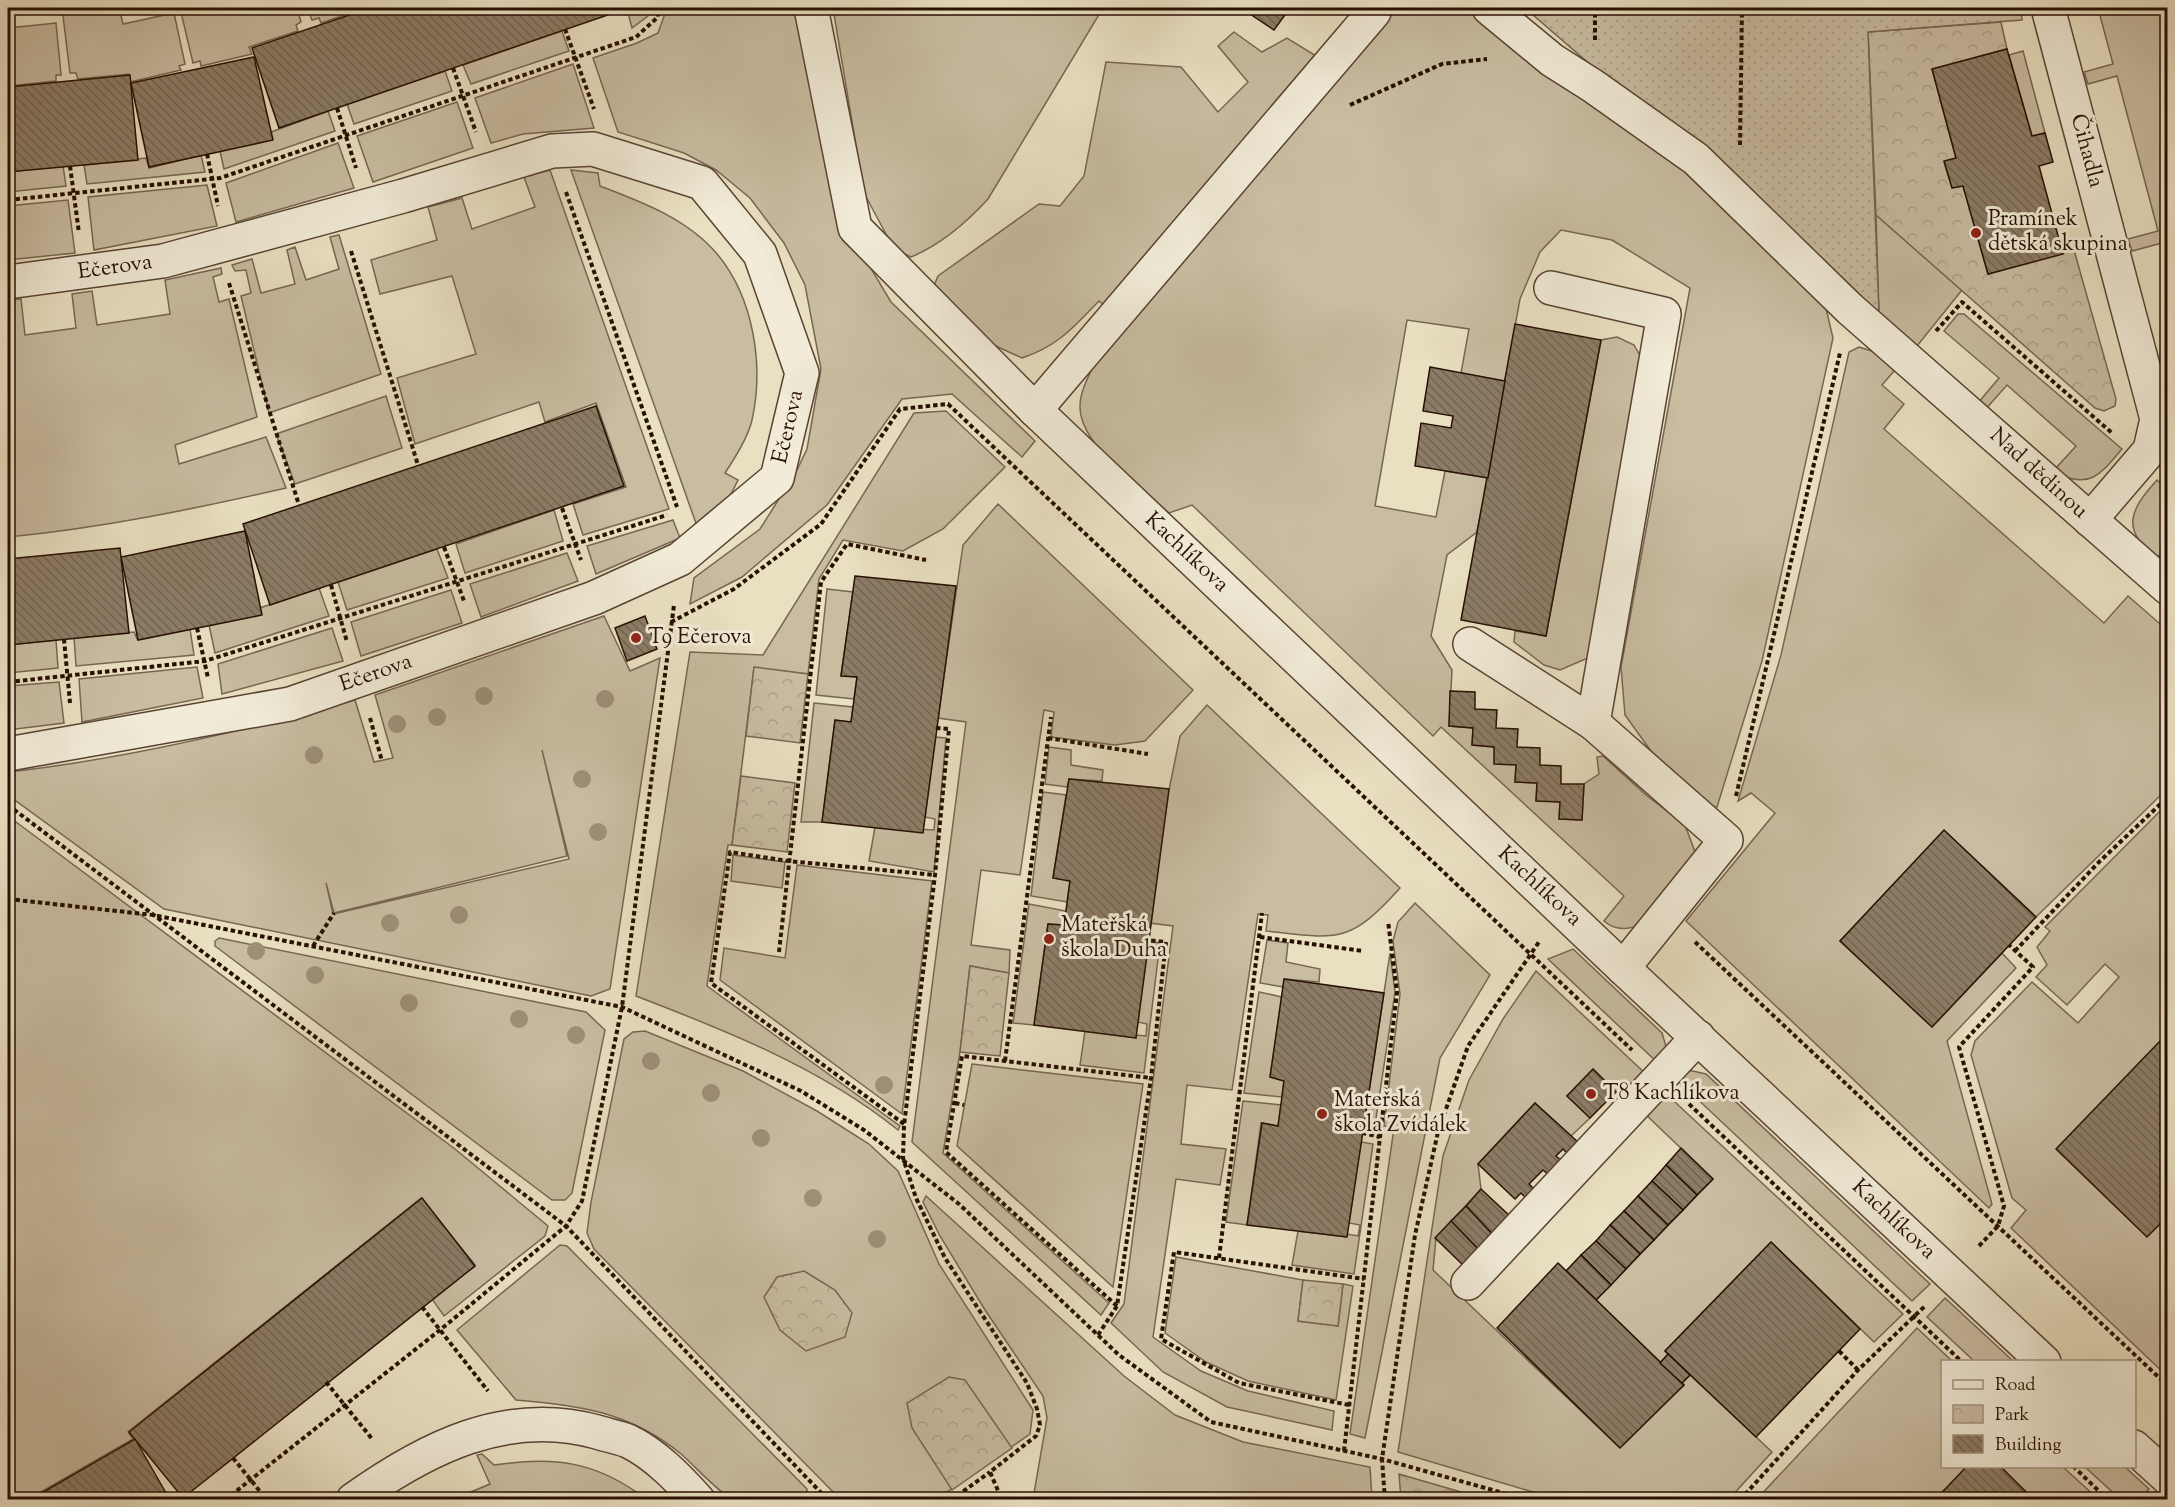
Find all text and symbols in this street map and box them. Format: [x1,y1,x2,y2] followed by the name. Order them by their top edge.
[2061,110,2112,191] street label: Čihadla
[1988,204,2128,261] place label: Pramínek dětská skupina
[1969,226,1983,240] marker: Pramínek dětská skupina
[76,247,154,289] street label: Ečerova
[765,387,813,467] street label: Ečerova
[1982,421,2095,527] street label: Nad dědinou
[1137,505,1235,601] street label: Kachlíkova
[648,622,752,654] place label: T9 Ečerova
[629,631,643,645] marker: T9 Ečerova
[335,647,417,701] street label: Ečerova
[1490,839,1588,935] street label: Kachlíkova
[1061,910,1167,967] place label: Mateřská škola Duha
[1042,932,1056,946] marker: Mateřská škola Duha
[1603,1078,1740,1110] place label: T8 Kachlíkova
[1334,1085,1467,1142] place label: Mateřská škola Zvídálek
[1584,1087,1598,1101] marker: T8 Kachlíkova
[1315,1107,1329,1121] marker: Mateřská škola Zvídálek
[1844,1172,1942,1268] street label: Kachlíkova
[1941,1360,2136,1468] legend
[1995,1373,2035,1399] text: Road
[1995,1403,2030,1429] text: Park
[1995,1433,2061,1459] text: Building

